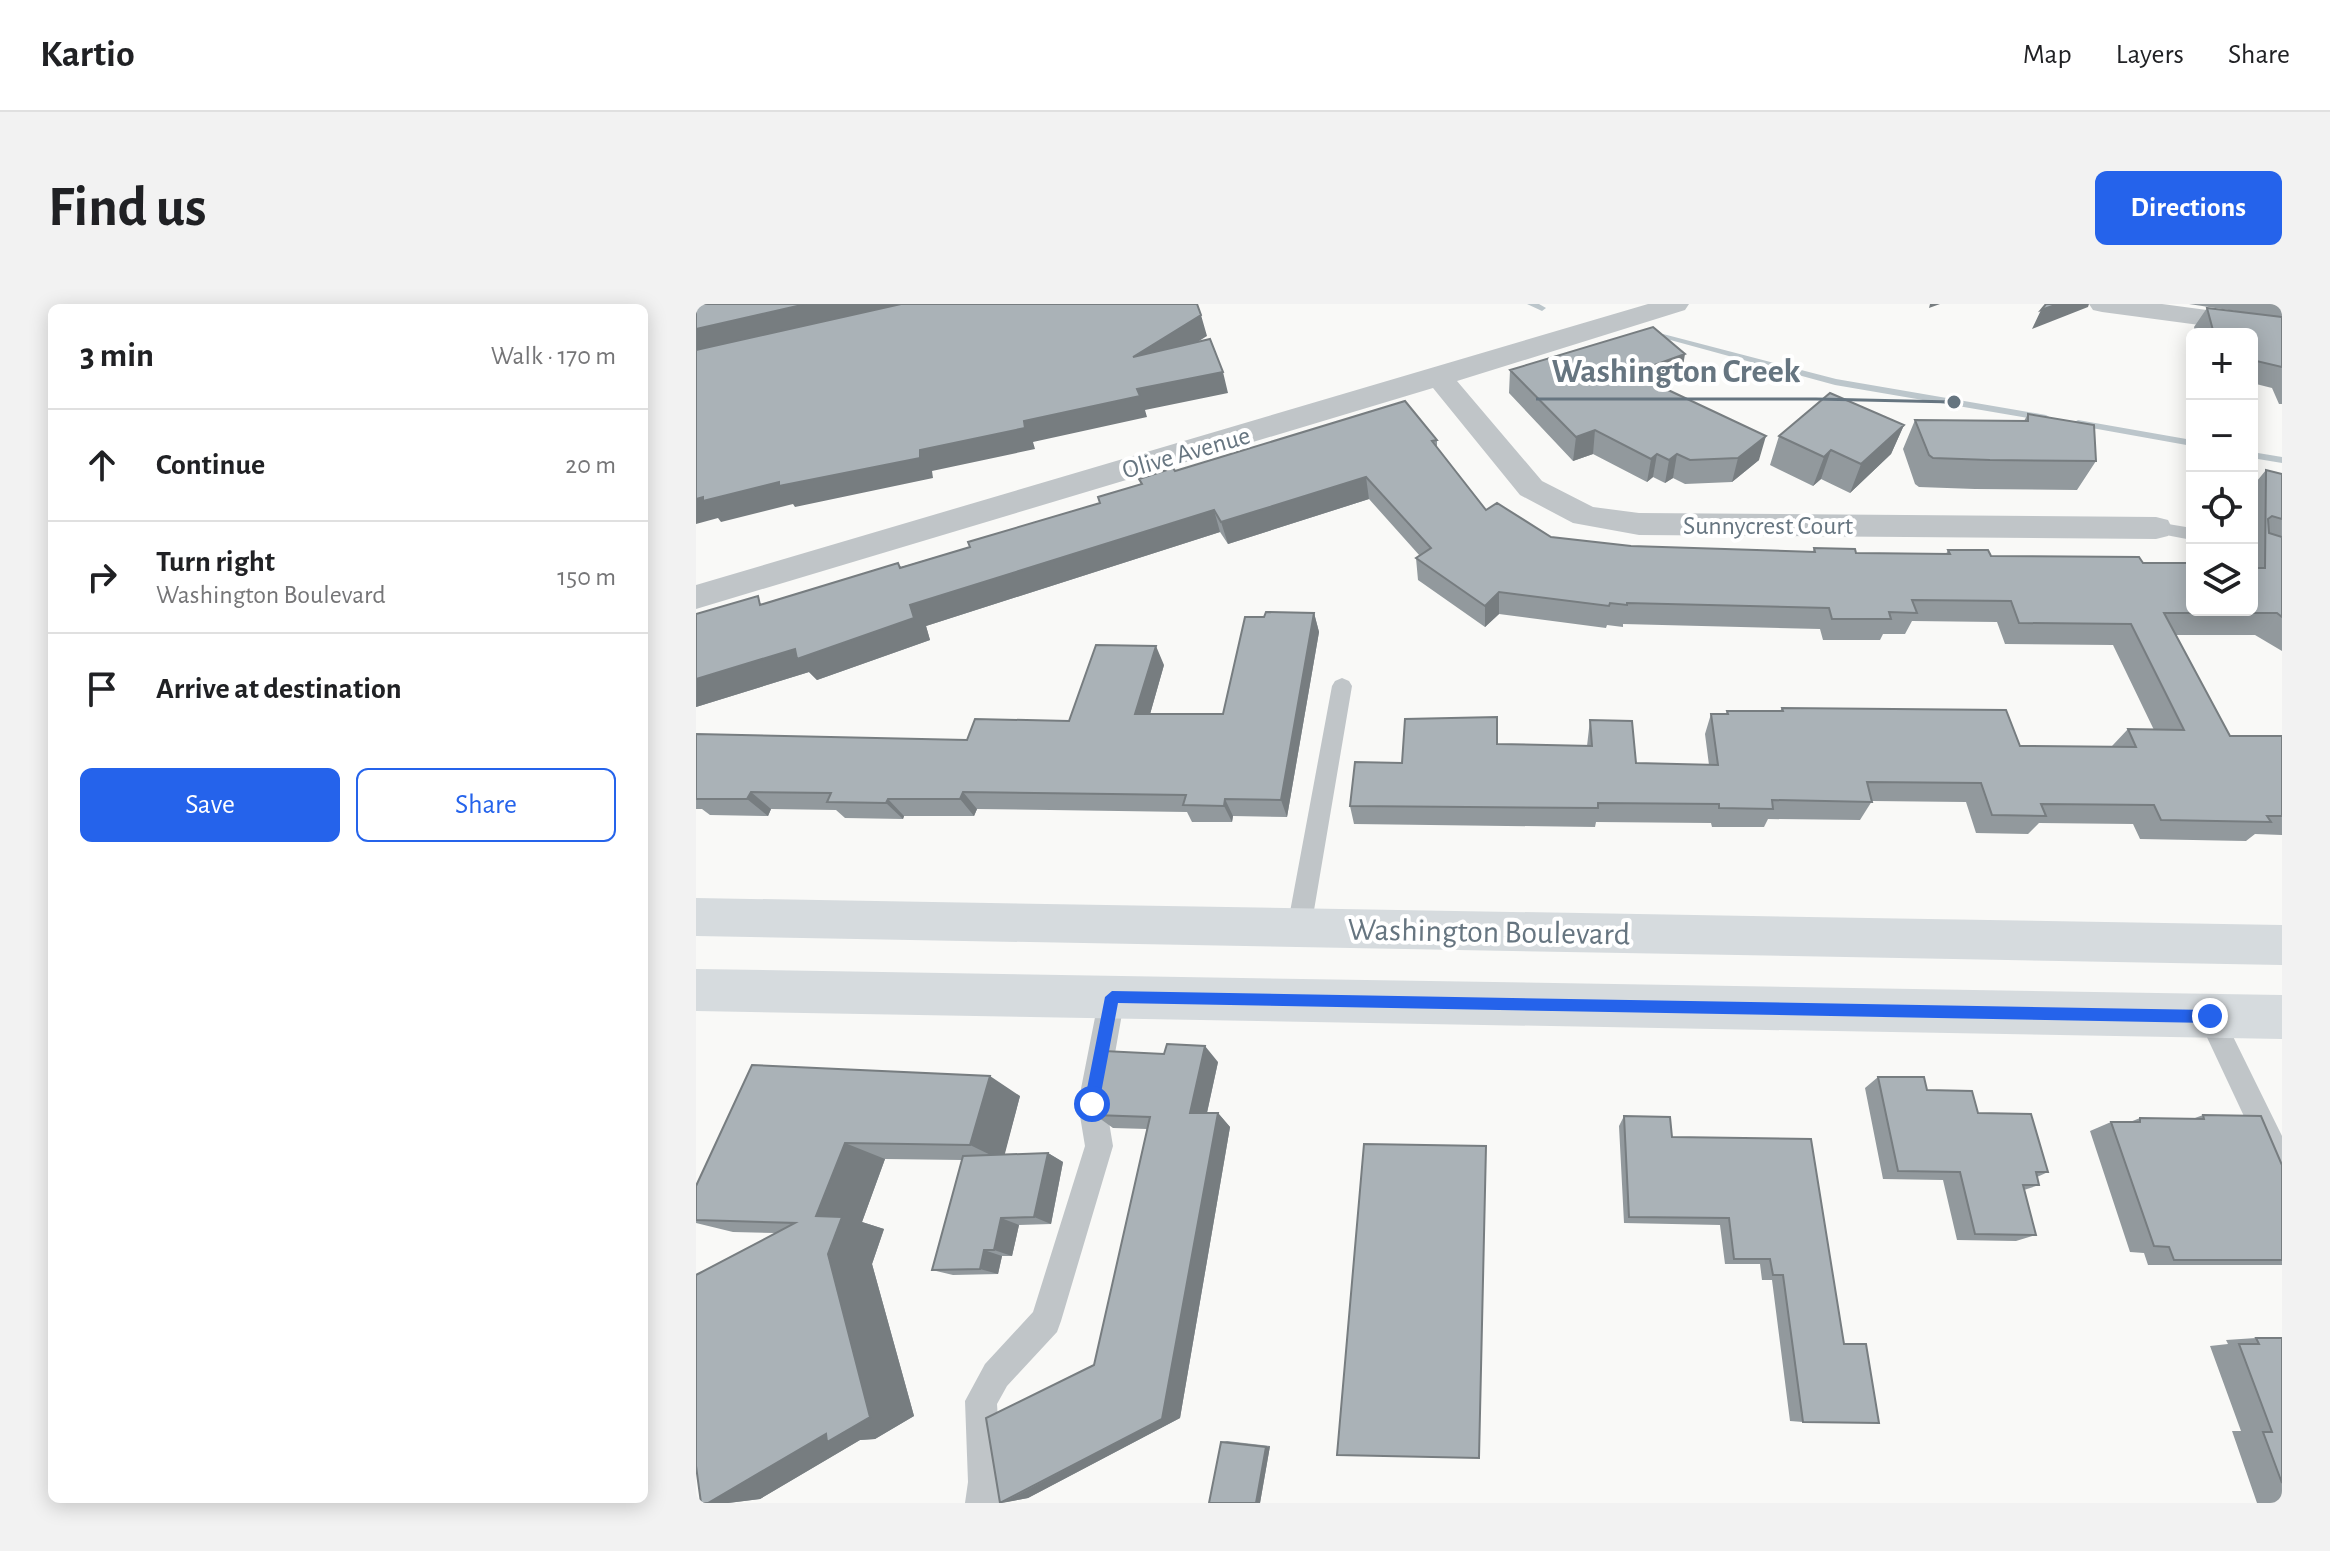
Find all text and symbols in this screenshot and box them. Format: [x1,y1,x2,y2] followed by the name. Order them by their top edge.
[40,36,135,74] text: Kartio
[2023,41,2072,69] text: Map
[2116,41,2184,69] text: Layers
[2228,41,2290,69] text: Share
[2095,171,2282,245] button: Directions
[48,180,206,236] text: Find us
[2186,328,2258,616] map controls
[2186,328,2258,400] button: +
[80,339,154,373] text: 3 min
[1536,341,1816,399] callout: Washington Creek
[491,343,616,369] text: Walk · 170 m
[1552,355,1801,389] text: Washington Creek
[2186,400,2258,472] button: −
[1119,422,1253,484] street label: Olive Avenue
[80,443,124,487] icon: ahead
[156,450,265,480] text: Continue
[565,452,616,478] text: 20 m
[2186,472,2258,544] button: locate
[1683,513,1853,539] street label: Sunnycrest Court
[2186,544,2258,616] button: layers
[156,547,275,577] text: Turn right
[80,555,124,599] icon: right
[557,564,616,590] text: 150 m
[156,582,386,608] text: Washington Boulevard
[80,667,124,711] icon: arrive
[156,674,402,704] text: Arrive at destination
[80,768,340,842] button: Save
[356,768,616,842] button: Share
[1347,914,1631,950] street label: Washington Boulevard
[2192,998,2228,1034] route end
[1074,1086,1110,1122] route start

